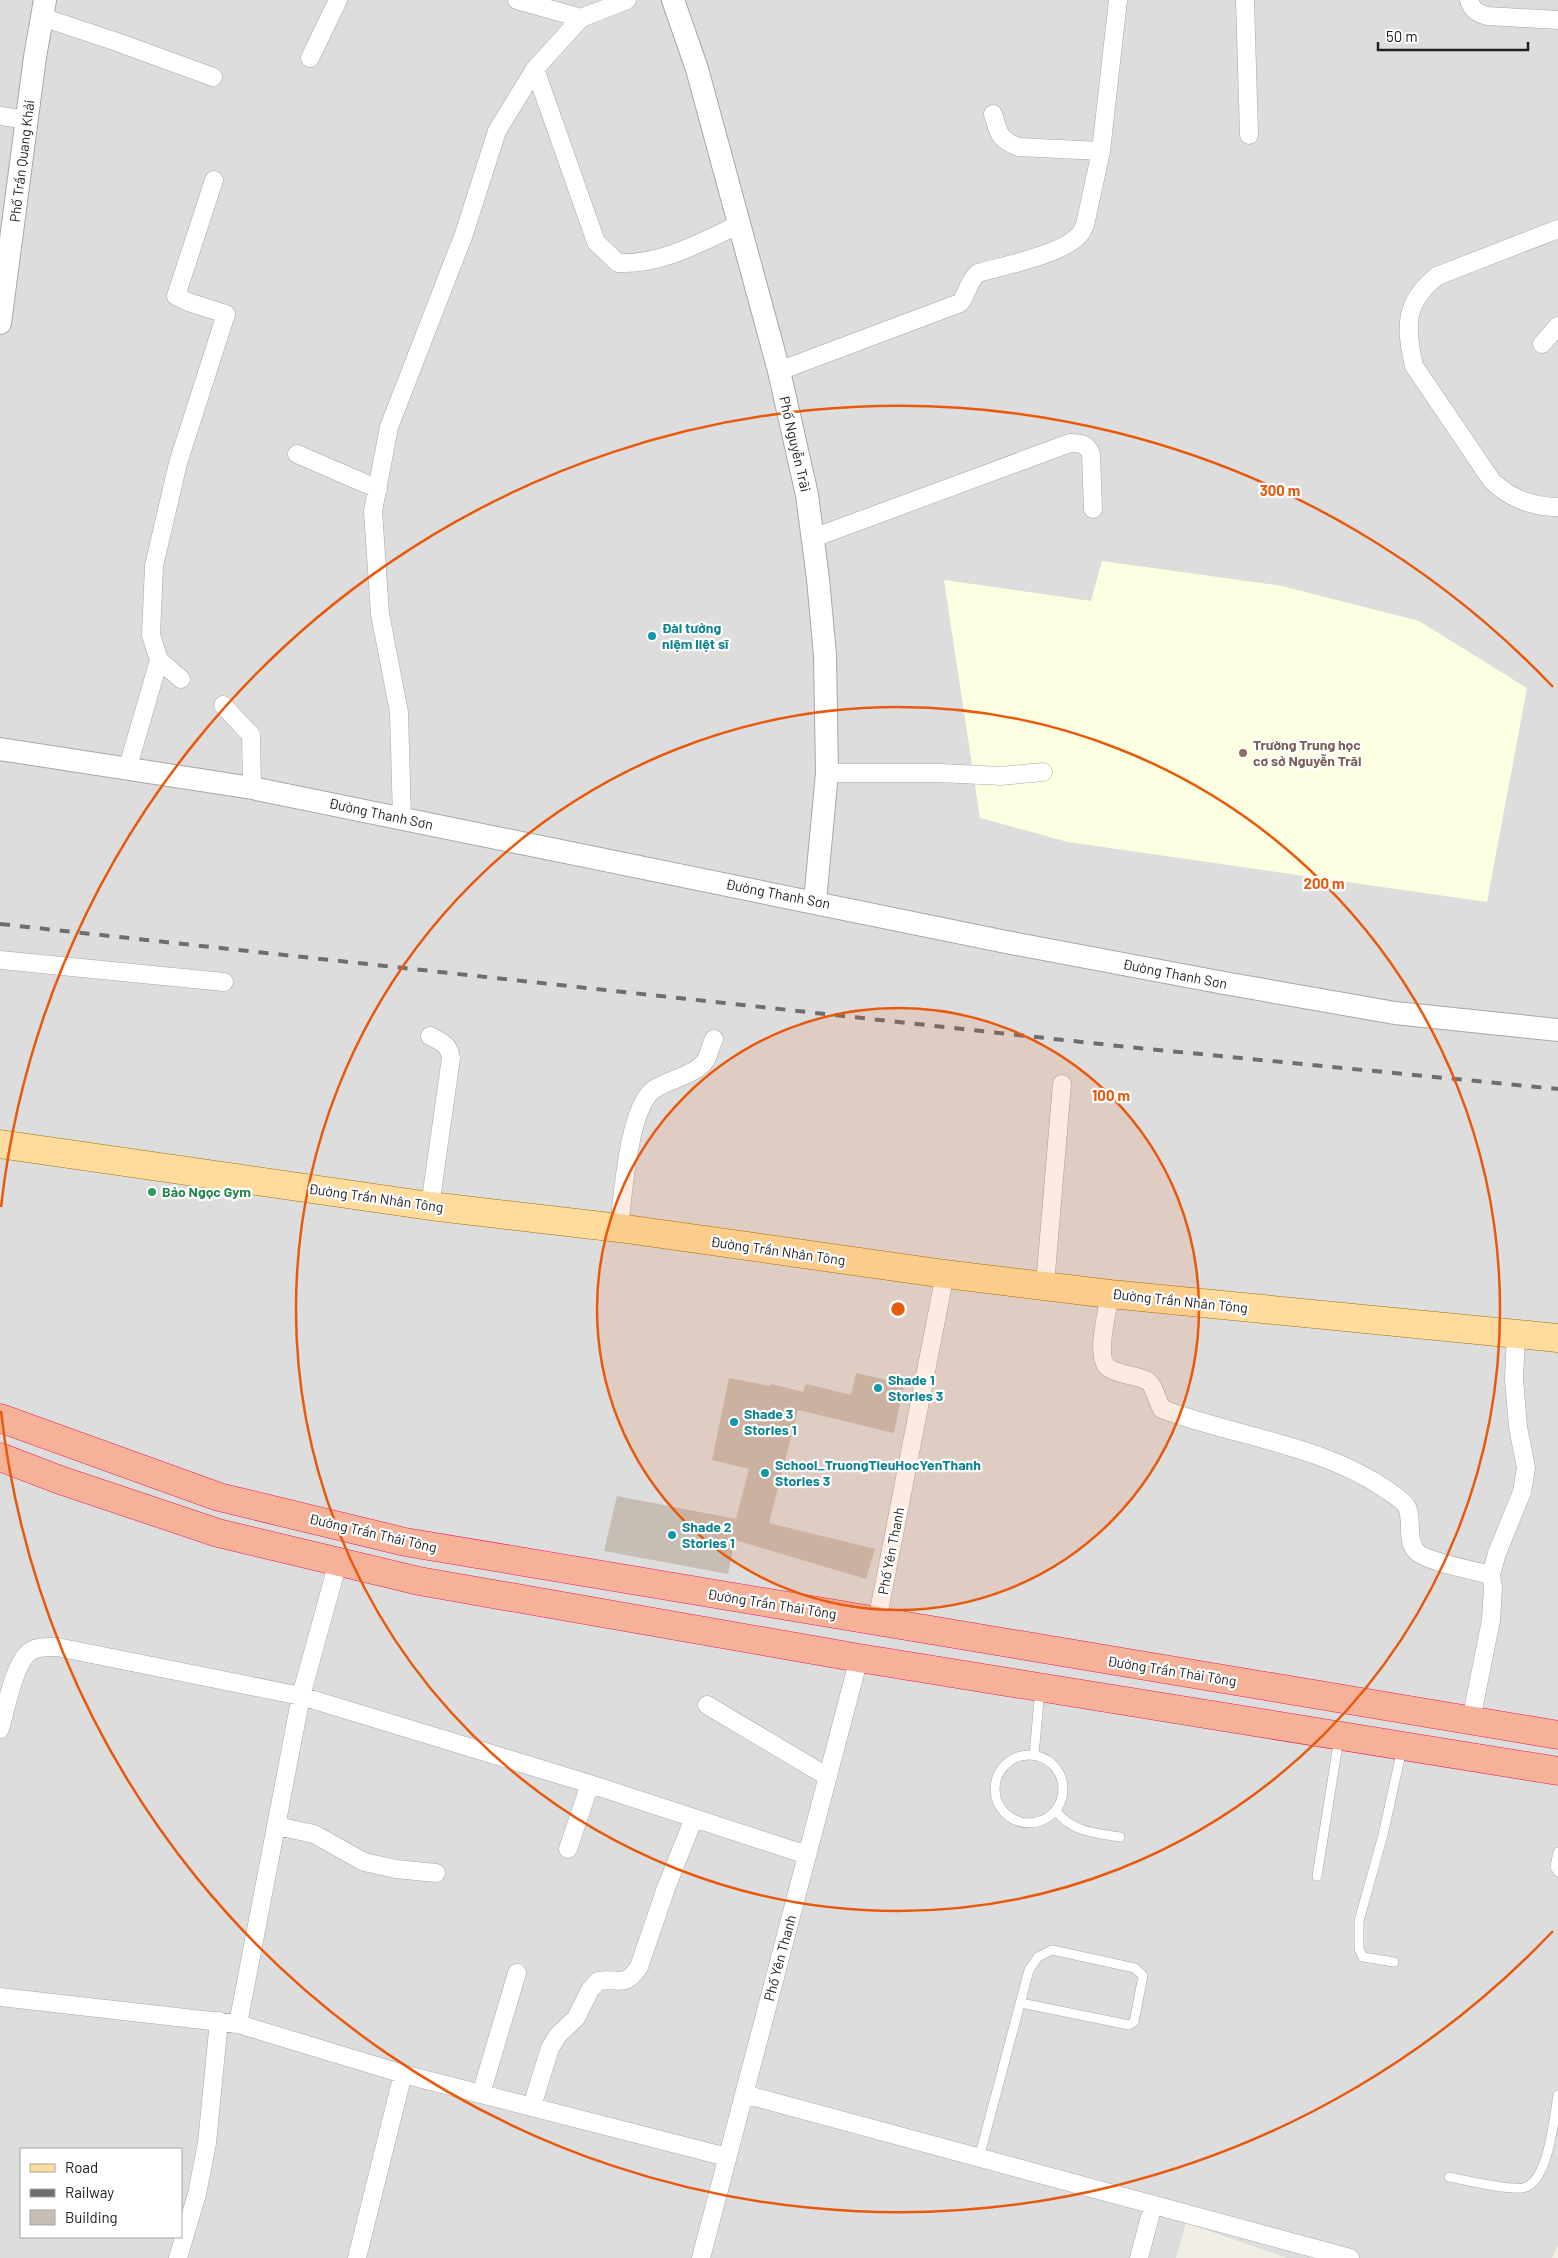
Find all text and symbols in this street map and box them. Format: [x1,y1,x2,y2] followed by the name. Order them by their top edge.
[1378,20,1528,52] scale bar
[1386,27,1418,45] text: 50 m
[6,99,37,223] street label: Phố Trần Quang Khải
[776,394,815,493] street label: Phố Nguyễn Trãi
[1260,481,1300,499] text: 300 m
[662,619,730,652] place label: Đài tưởng niệm liệt sĩ
[646,630,658,642] marker: Đài tưởng niệm liệt sĩ
[1253,736,1361,769] place label: Trường Trung học cơ sở Nguyễn Trãi
[1237,747,1249,759] marker: Trường Trung học cơ sở Nguyễn Trãi
[327,794,435,833] street label: Đường Thanh Sơn
[1303,874,1345,892] text: 200 m
[724,875,832,912] street label: Đường Thanh Sơn
[1121,955,1229,992] street label: Đường Thanh Sơn
[1092,1086,1130,1104] text: 100 m
[308,1180,445,1215] street label: Đường Trần Nhân Tông
[162,1183,251,1200] place label: Bảo Ngọc Gym
[146,1186,158,1198] marker: Bảo Ngọc Gym
[710,1233,847,1268] street label: Đường Trần Nhân Tông
[1112,1285,1249,1316] street label: Đường Trần Nhân Tông
[889,1300,907,1318] centre of rings
[888,1371,943,1404] place label: Shade 1 Stories 3
[872,1382,884,1394] marker: Shade 1 Stories 3
[744,1405,797,1438] place label: Shade 3 Stories 1
[728,1416,740,1428] marker: Shade 3 Stories 1
[775,1456,981,1489] place label: School_TruongTieuHocYenThanh Stories 3
[759,1467,771,1479] marker: School_TruongTieuHocYenThanh Stories 3
[874,1506,907,1596] street label: Phố Yên Thanh
[308,1510,439,1555] street label: Đường Trần Thái Tông
[682,1518,735,1551] place label: Shade 2 Stories 1
[666,1529,678,1541] marker: Shade 2 Stories 1
[706,1585,838,1622] street label: Đường Trần Thái Tông
[1106,1652,1238,1689] street label: Đường Trần Thái Tông
[760,1913,799,2003] street label: Phố Yên Thanh
[20,2148,182,2238] legend
[65,2158,98,2176] text: Road
[65,2183,114,2201] text: Railway
[65,2208,118,2226] text: Building

